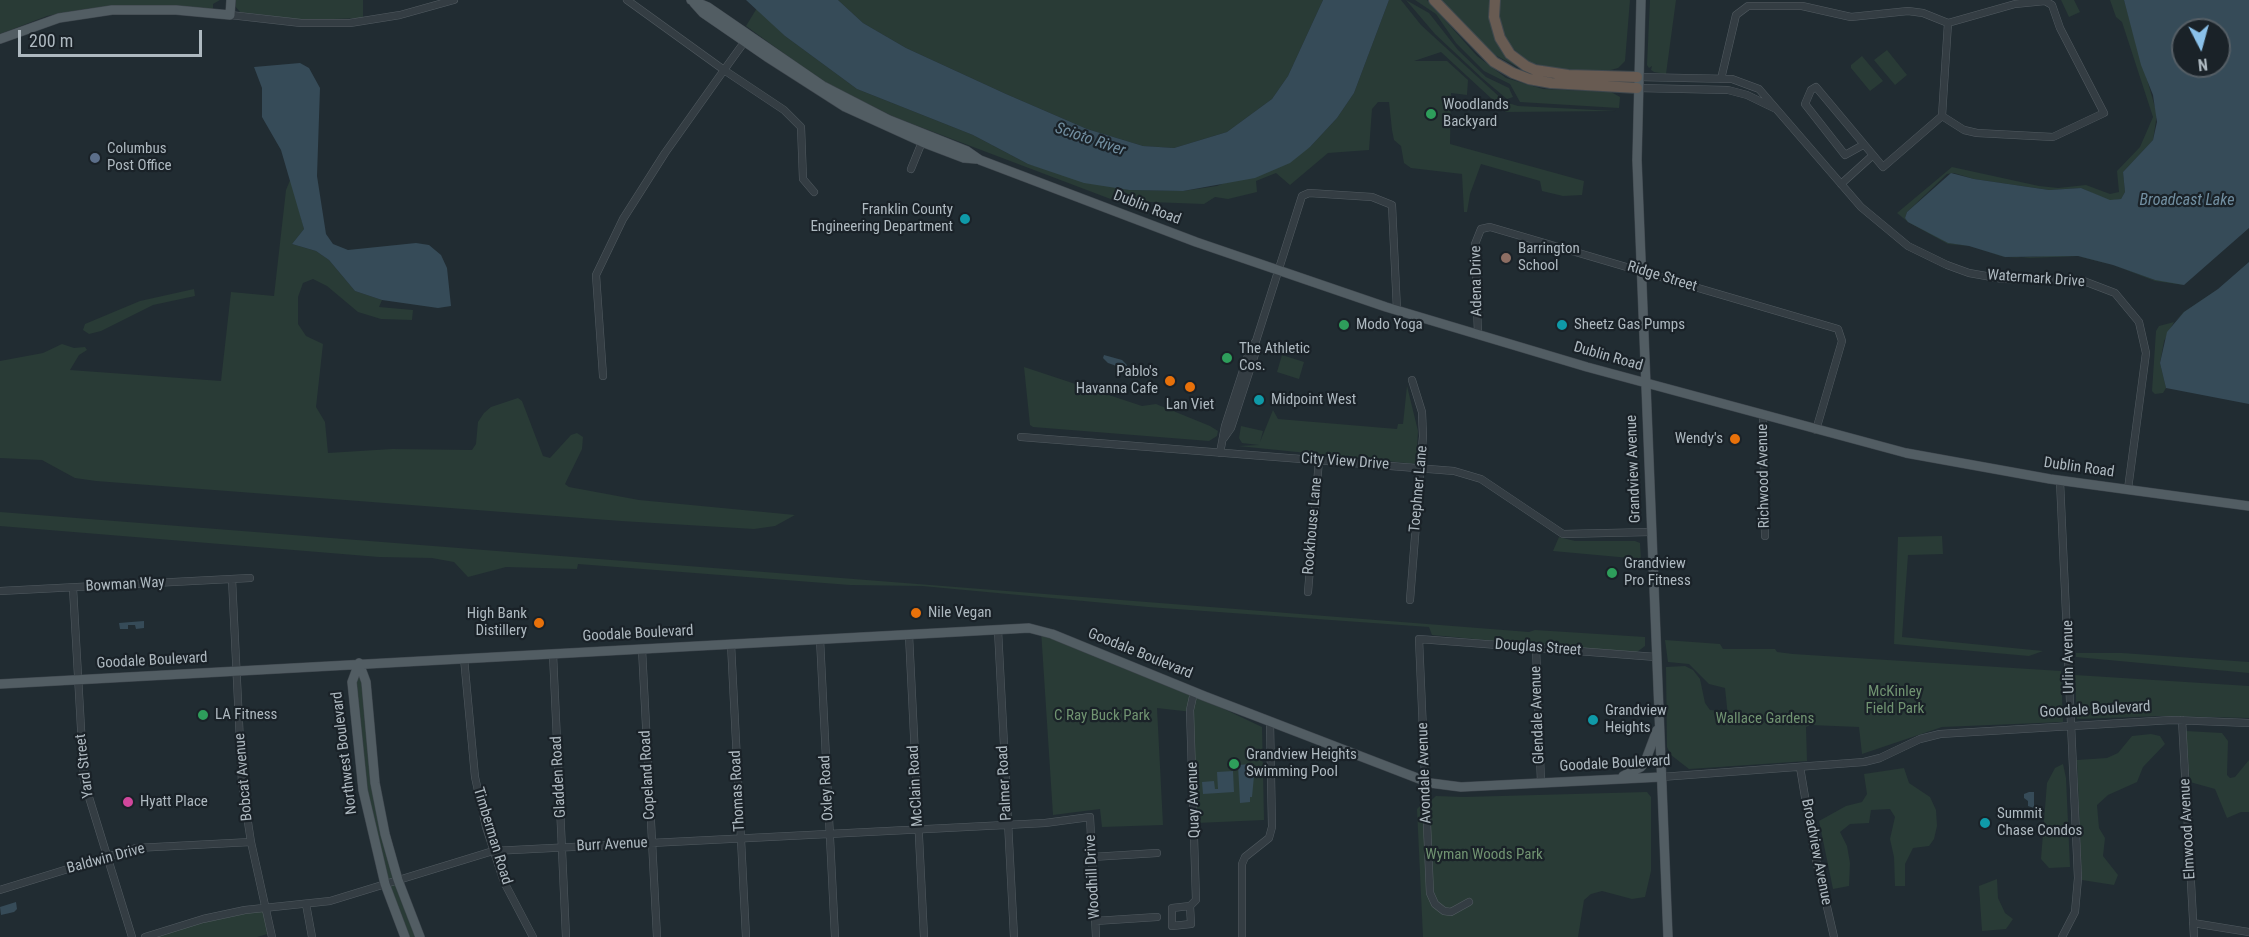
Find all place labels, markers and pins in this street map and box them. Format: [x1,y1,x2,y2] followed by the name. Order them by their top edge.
[1443,96,1509,131] place label: Woodlands Backyard
[1424,107,1438,121] marker: Woodlands Backyard
[107,140,172,175] place label: Columbus Post Office
[88,151,102,165] marker: Columbus Post Office
[810,201,953,236] place label: Franklin County Engineering Department
[958,212,972,226] marker: Franklin County Engineering Department
[1518,240,1580,275] place label: Barrington School
[1499,251,1513,265] marker: Barrington School
[1356,316,1423,334] place label: Modo Yoga
[1574,316,1685,334] place label: Sheetz Gas Pumps
[1337,318,1351,332] marker: Modo Yoga
[1555,318,1569,332] marker: Sheetz Gas Pumps
[1239,340,1310,375] place label: The Athletic Cos.
[1220,351,1234,365] marker: The Athletic Cos.
[1076,363,1158,398] place label: Pablo's Havanna Cafe
[1163,374,1177,388] marker: Pablo's Havanna Cafe
[1183,380,1197,394] marker: Lan Viet
[1271,391,1356,409] place label: Midpoint West
[1252,393,1266,407] marker: Midpoint West
[1166,396,1214,414] place label: Lan Viet
[1675,430,1723,448] place label: Wendy's
[1728,432,1742,446] marker: Wendy's
[1624,555,1691,590] place label: Grandview Pro Fitness
[1605,566,1619,580] marker: Grandview Pro Fitness
[928,604,992,622] place label: Nile Vegan
[467,605,527,640] place label: High Bank Distillery
[909,606,923,620] marker: Nile Vegan
[532,616,546,630] marker: High Bank Distillery
[1605,702,1667,737] place label: Grandview Heights
[215,706,277,724] place label: LA Fitness
[196,708,210,722] marker: LA Fitness
[1586,713,1600,727] marker: Grandview Heights
[1246,746,1357,781] place label: Grandview Heights Swimming Pool
[1227,757,1241,771] marker: Grandview Heights Swimming Pool
[140,793,208,811] place label: Hyatt Place
[121,795,135,809] marker: Hyatt Place
[1997,805,2082,840] place label: Summit Chase Condos
[1978,816,1992,830] marker: Summit Chase Condos

